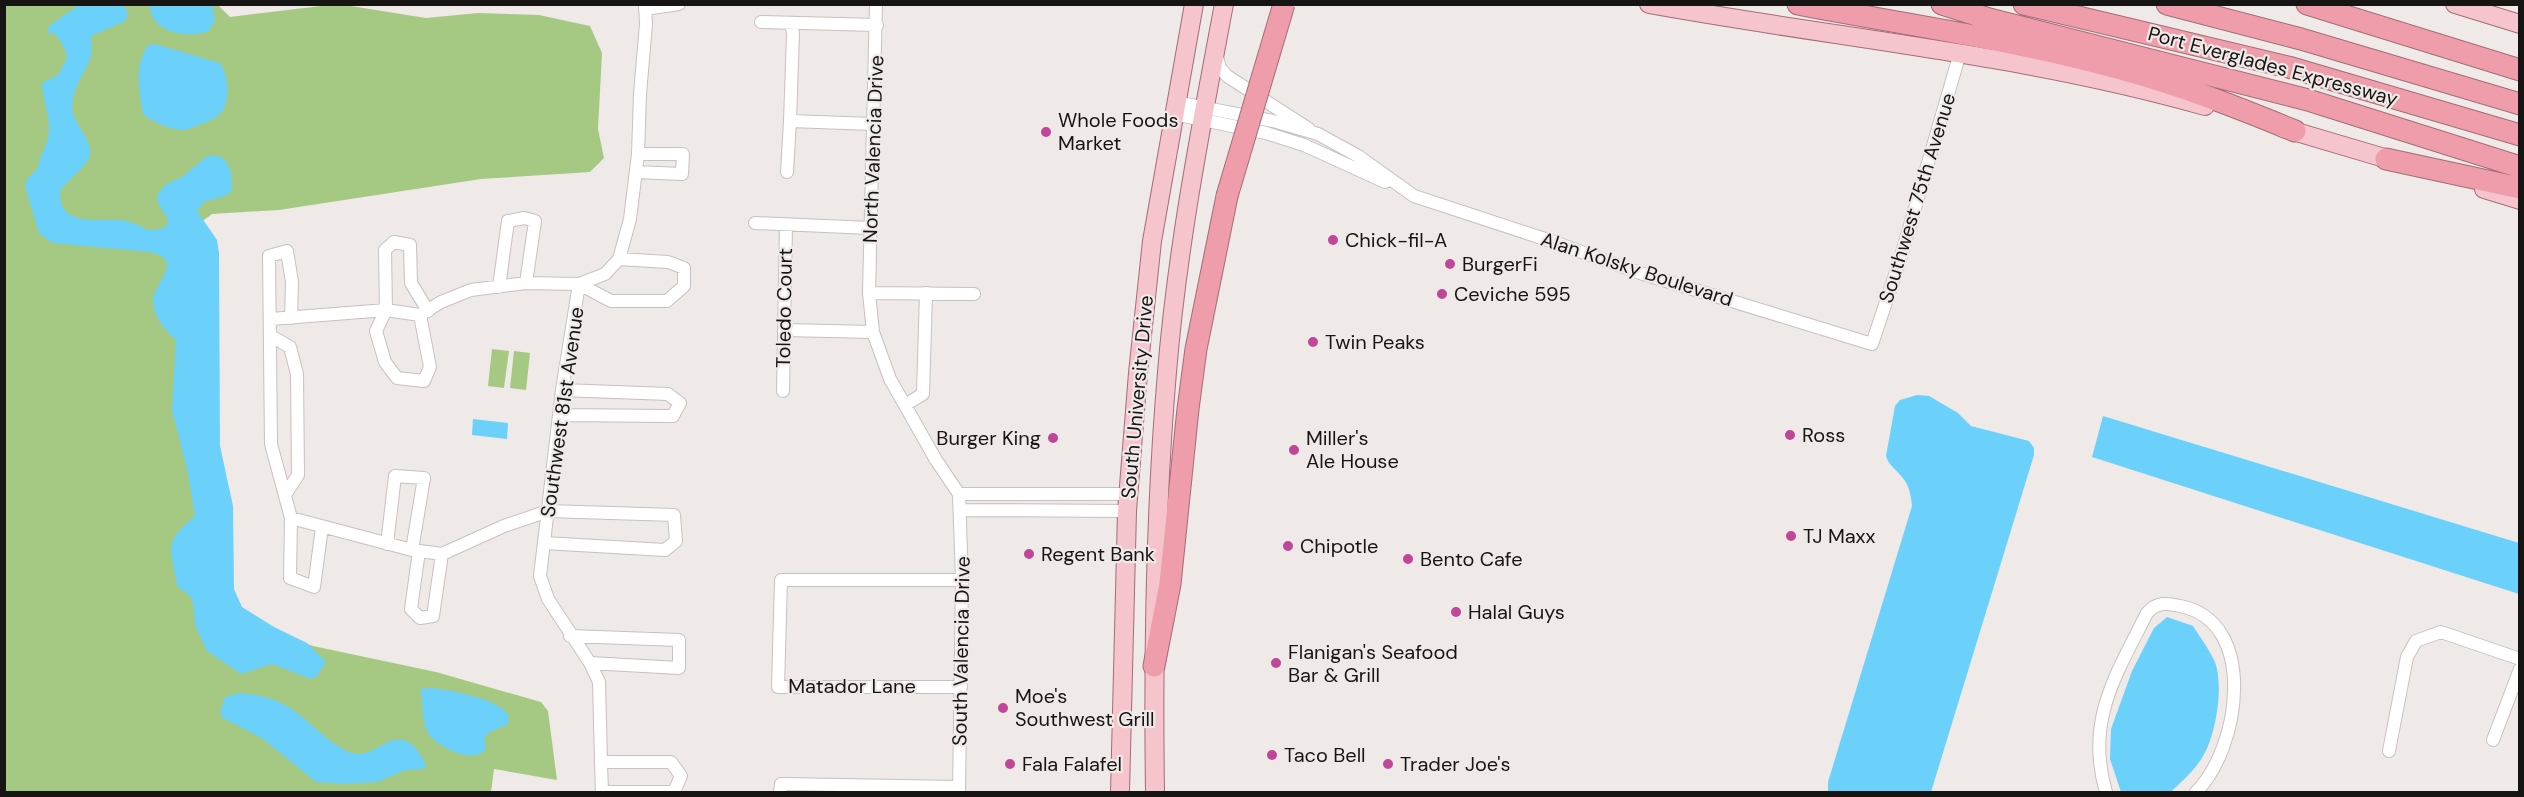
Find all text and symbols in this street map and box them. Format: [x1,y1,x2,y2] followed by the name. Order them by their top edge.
[2145,20,2401,112] street label: Port Everglades Expressway
[857,55,889,243] street label: North Valencia Drive
[1873,90,1961,306] street label: Southwest 75th Avenue
[1058,107,1178,156] place label: Whole Foods Market
[1039,125,1053,139] marker: Whole Foods Market
[1538,226,1736,312] street label: Alan Kolsky Boulevard
[1345,227,1447,253] place label: Chick-fil-A
[1326,233,1340,247] marker: Chick-fil-A
[770,248,798,368] street label: Toledo Court
[1462,251,1538,277] place label: BurgerFi
[1443,257,1457,271] marker: BurgerFi
[1454,281,1571,307] place label: Ceviche 595
[1435,287,1449,301] marker: Ceviche 595
[1115,294,1159,500] street label: South University Drive
[534,305,590,519] street label: Southwest 81st Avenue
[1325,329,1425,355] place label: Twin Peaks
[1306,335,1320,349] marker: Twin Peaks
[1802,422,1845,448] place label: Ross
[936,425,1041,451] place label: Burger King
[1306,425,1399,474] place label: Miller's Ale House
[1783,428,1797,442] marker: Ross
[1046,431,1060,445] marker: Burger King
[1287,443,1301,457] marker: Miller's Ale House
[1803,523,1876,549] place label: TJ Maxx
[1784,529,1798,543] marker: TJ Maxx
[1300,533,1378,559] place label: Chipotle
[1281,539,1295,553] marker: Chipotle
[1041,541,1155,567] place label: Regent Bank
[1420,546,1523,572] place label: Bento Cafe
[1022,547,1036,561] marker: Regent Bank
[1401,552,1415,566] marker: Bento Cafe
[946,556,976,746] street label: South Valencia Drive
[1468,599,1565,625] place label: Halal Guys
[1449,605,1463,619] marker: Halal Guys
[1288,639,1458,688] place label: Flanigan's Seafood Bar & Grill
[1269,656,1283,670] marker: Flanigan's Seafood Bar & Grill
[788,673,916,699] street label: Matador Lane
[1015,683,1155,732] place label: Moe's Southwest Grill
[996,701,1010,715] marker: Moe's Southwest Grill
[1284,742,1366,768] place label: Taco Bell
[1265,748,1279,762] marker: Taco Bell
[1022,751,1122,777] place label: Fala Falafel
[1400,751,1511,777] place label: Trader Joe's
[1003,757,1017,771] marker: Fala Falafel
[1381,757,1395,771] marker: Trader Joe's

